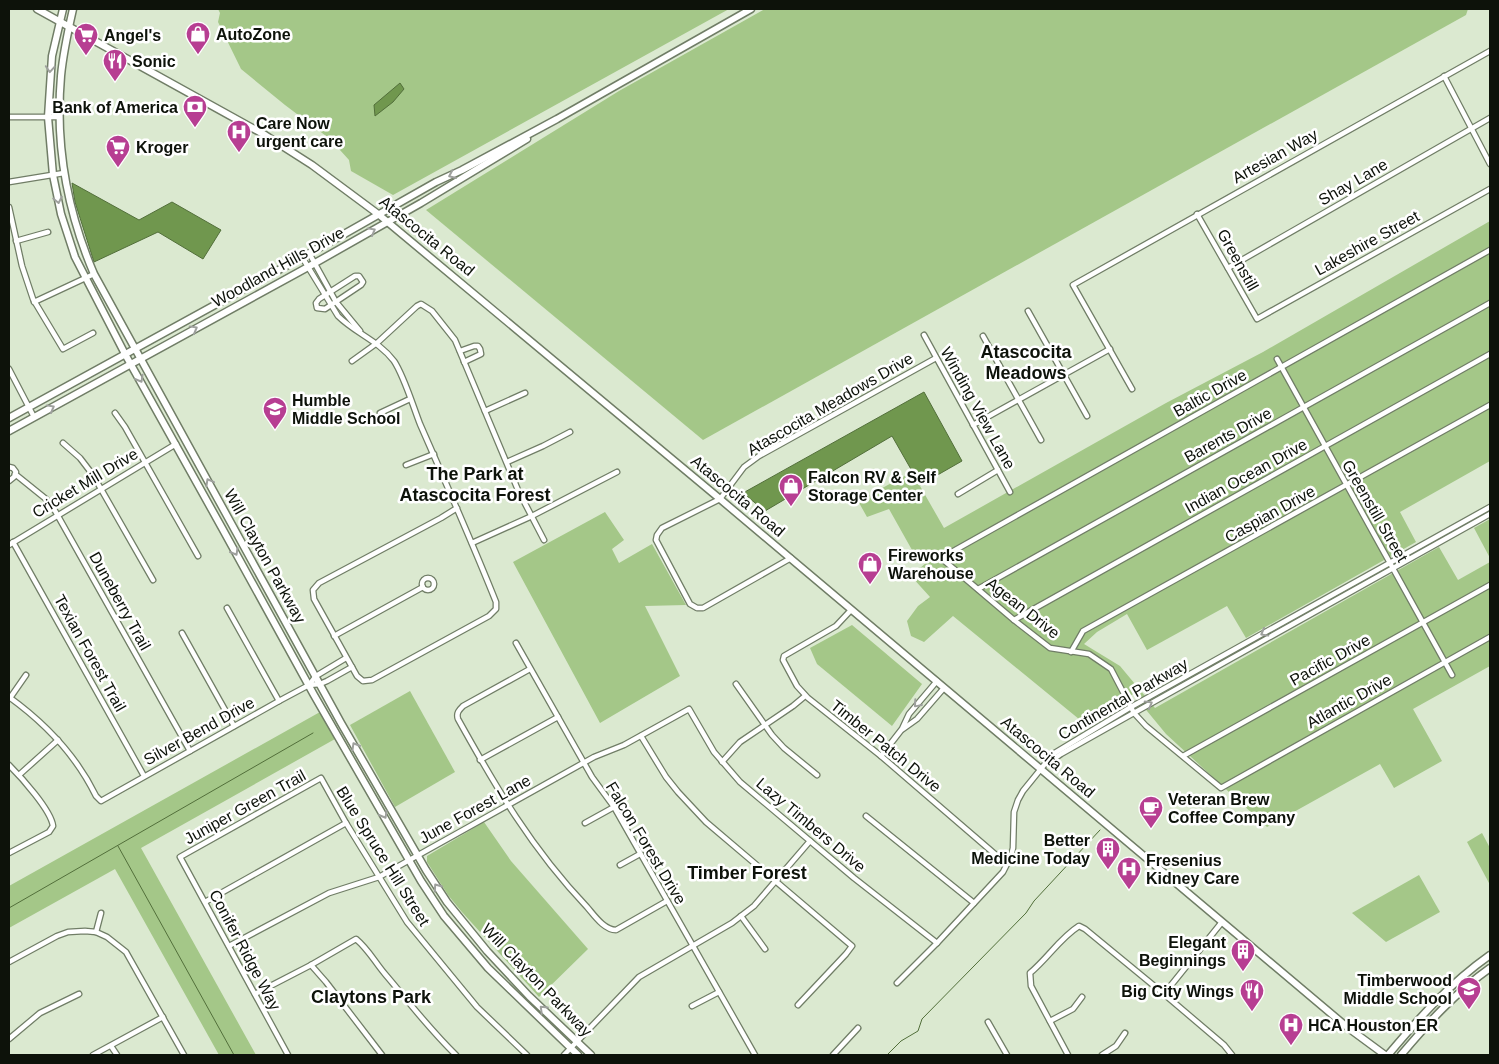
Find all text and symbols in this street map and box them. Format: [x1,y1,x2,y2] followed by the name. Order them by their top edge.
[185,21,211,55] shop icon: AutoZone
[73,22,99,56] supermarket icon: Angel's
[216,26,291,43] place label: AutoZone
[104,27,161,44] place label: Angel's
[102,48,128,82] restaurant icon: Sonic
[132,53,176,70] place label: Sonic
[45,65,56,73] one-way arrow
[182,94,208,128] bank icon: Bank of America
[52,99,178,116] place label: Bank of America
[256,115,343,150] place label: Care Now urgent care
[226,119,252,153] hospital icon: Care Now urgent care
[1230,126,1320,186] street label: Artesian Way
[105,134,131,168] supermarket icon: Kroger
[136,139,188,156] place label: Kroger
[1316,155,1390,208] street label: Shay Lane
[448,168,457,179] one-way arrow
[376,193,478,279] street label: Atascocita Road
[52,196,63,205] one-way arrow
[1312,207,1423,279] street label: Lakeshire Street
[209,224,347,310] street label: Woodland Hills Drive
[1214,226,1262,294] street label: Greenstill
[366,227,375,237] one-way arrow
[188,325,197,335] one-way arrow
[980,342,1073,383] district label: Atascocita Meadows
[937,344,1019,472] street label: Winding View Lane
[744,349,916,458] street label: Atascocita Meadows Drive
[1170,366,1250,420] street label: Baltic Drive
[133,374,143,383] one-way arrow
[292,392,400,427] place label: Humble Middle School
[262,396,288,430] school or university icon: Humble Middle School
[46,404,55,414] one-way arrow
[1181,404,1275,466] street label: Barents Drive
[1182,435,1310,517] street label: Indian Ocean Drive
[29,445,141,521] street label: Cricket Mill Drive
[688,452,788,540] street label: Atascocita Road
[1339,457,1411,565] street label: Greenstill Street
[399,464,551,505] district label: The Park at Atascocita Forest
[808,469,936,504] place label: Falcon RV & Self Storage Center
[778,473,804,507] shop icon: Falcon RV & Self Storage Center
[205,478,215,487] one-way arrow
[1222,482,1318,546] street label: Caspian Drive
[221,486,309,626] street label: Will Clayton Parkway
[229,547,239,556] one-way arrow
[888,547,974,582] place label: Fireworks Warehouse
[86,549,154,653] street label: Duneberry Trail
[857,551,883,585] shop icon: Fireworks Warehouse
[983,574,1063,642] street label: Agean Drive
[51,592,129,714] street label: Texian Forest Trail
[1261,627,1270,637] one-way arrow
[1287,631,1373,689] street label: Pacific Drive
[1055,655,1191,743] street label: Continental Parkway
[1304,671,1394,731] street label: Atlantic Drive
[141,694,257,768] street label: Silver Bend Drive
[828,696,944,796] street label: Timber Patch Drive
[914,698,923,707] one-way arrow
[1143,701,1152,711] one-way arrow
[998,713,1098,801] street label: Atascocita Road
[352,743,362,752] one-way arrow
[181,767,309,847] street label: Juniper Green Trail
[416,771,534,847] street label: June Forest Lane
[753,774,869,876] street label: Lazy Timbers Drive
[603,779,689,907] street label: Falcon Forest Drive
[333,783,433,929] street label: Blue Spruce Hill Street
[1168,791,1295,826] place label: Veteran Brew Coffee Company
[1138,795,1164,829] cafe icon: Veteran Brew Coffee Company
[377,810,387,819] one-way arrow
[971,832,1090,867] place label: Better Medicine Today
[1095,836,1121,870] building icon: Better Medicine Today
[1146,852,1239,887] place label: Fresenius Kidney Care
[1116,856,1142,890] hospital icon: Fresenius Kidney Care
[687,863,807,883] district label: Timber Forest
[434,883,443,892] one-way arrow
[206,887,284,1013] street label: Conifer Ridge Way
[479,920,595,1040] street label: Will Clayton Parkway
[1139,934,1227,969] place label: Elegant Beginnings
[1230,938,1256,972] building icon: Elegant Beginnings
[1344,972,1452,1007] place label: Timberwood Middle School
[1456,976,1482,1010] school or university icon: Timberwood Middle School
[1239,978,1265,1012] restaurant icon: Big City Wings
[1121,983,1234,1000] place label: Big City Wings
[311,987,432,1007] district label: Claytons Park
[540,1006,549,1015] one-way arrow
[1278,1012,1304,1046] hospital icon: HCA Houston ER
[1308,1017,1439,1034] place label: HCA Houston ER

